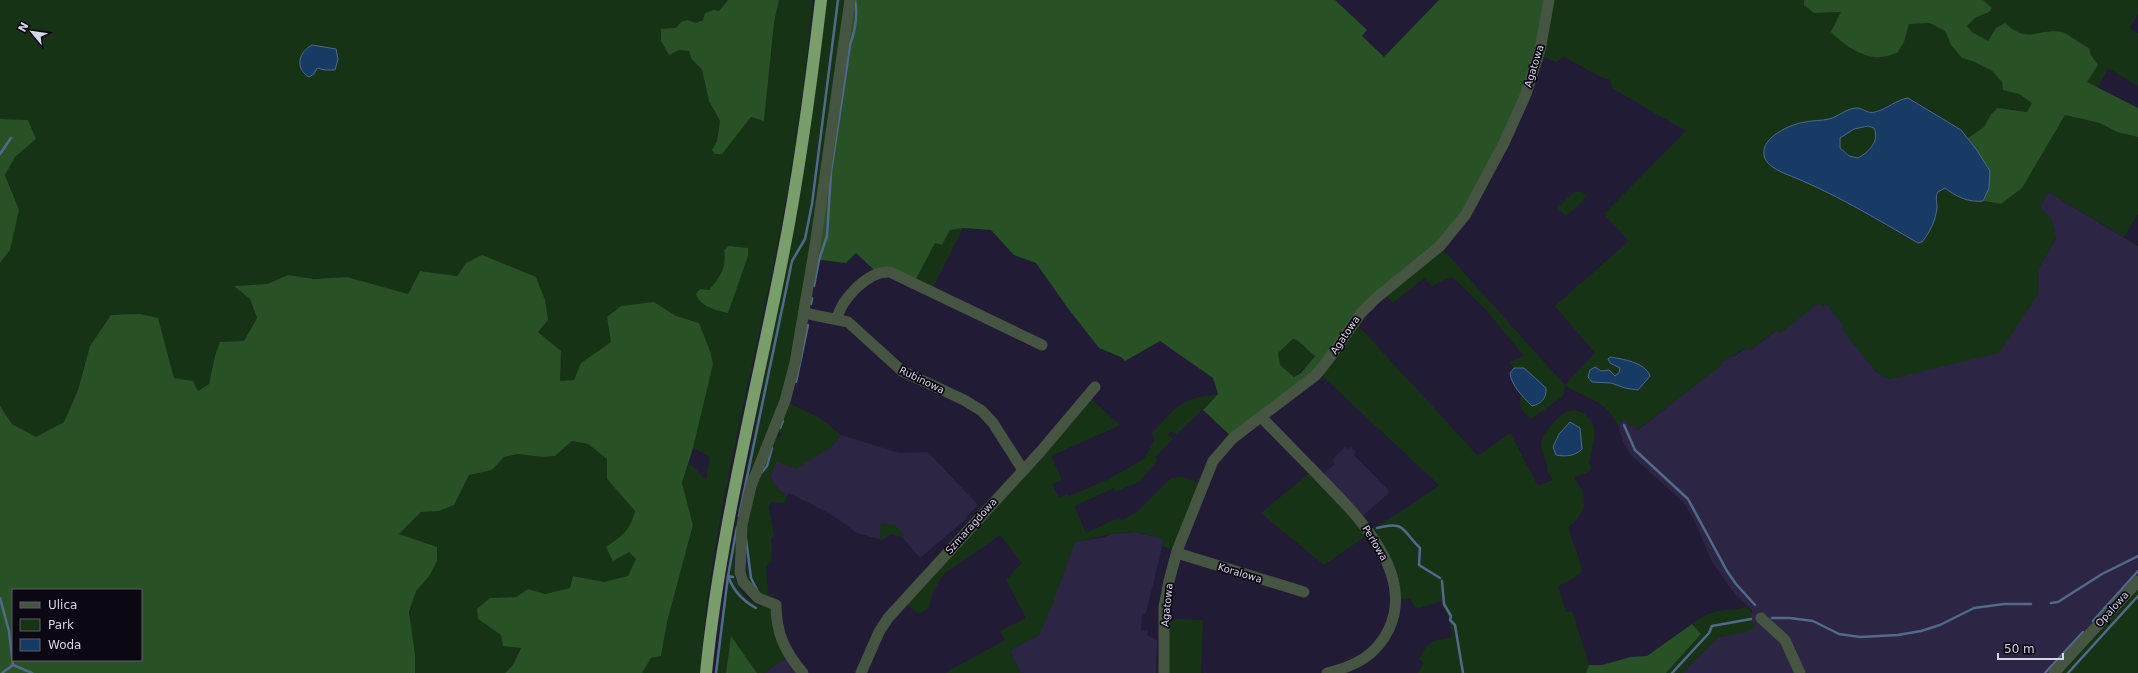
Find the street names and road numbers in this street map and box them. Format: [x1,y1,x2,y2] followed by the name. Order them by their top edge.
[1522,44,1546,88] street label: Agatowa
[1328,314,1362,356] street label: Agatowa
[898,364,946,396] street label: Rubinowa
[943,496,999,556] street label: Szmaragdowa
[1360,523,1390,563] street label: Perłowa
[1217,561,1263,585] street label: Koralowa
[1159,583,1175,627] street label: Agatowa
[2093,589,2131,629] street label: Opalowa

